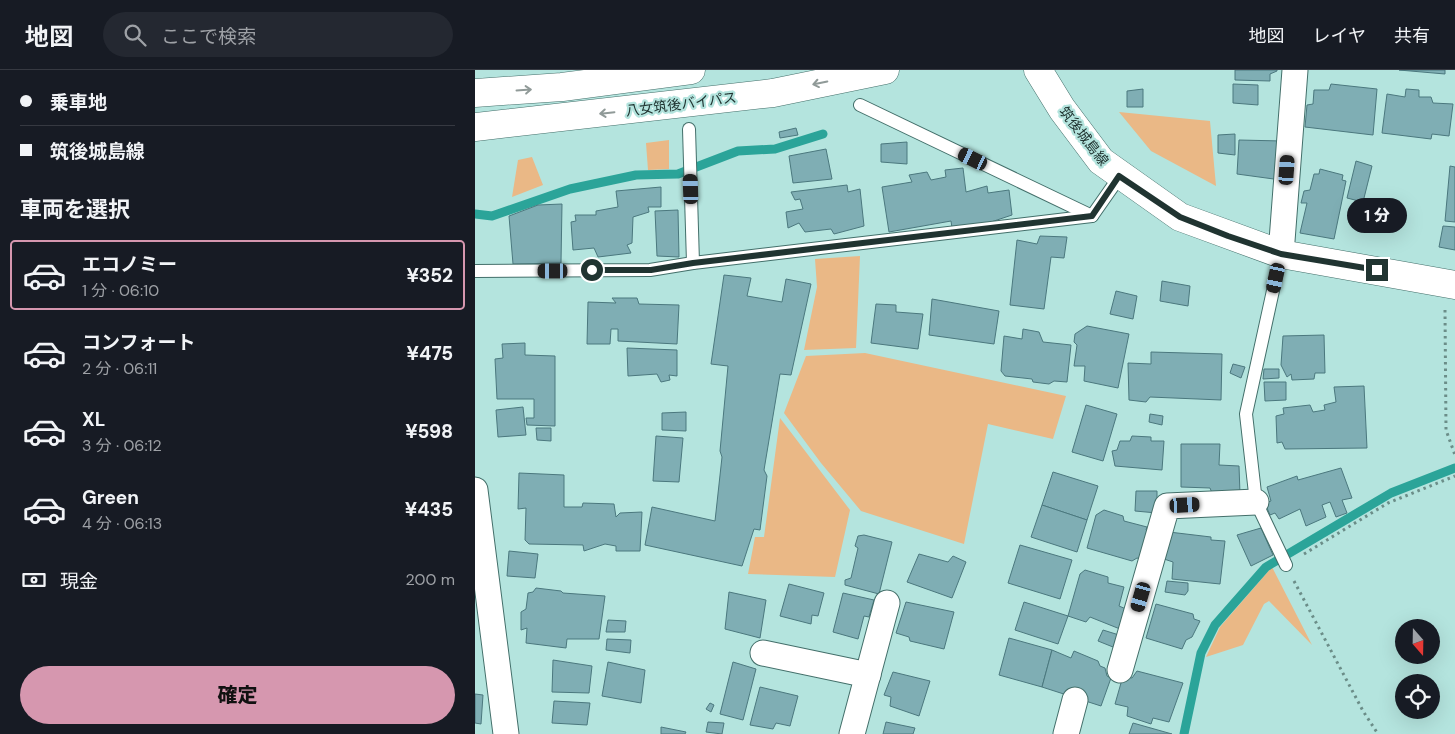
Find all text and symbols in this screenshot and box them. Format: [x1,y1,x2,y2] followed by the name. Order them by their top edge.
[103,12,453,57] search box
[25,21,73,52] text: 地図
[121,21,149,49] icon: search
[161,24,256,49] text: ここで検索
[1249,24,1285,48] text: 地図
[1313,24,1366,48] text: レイヤ
[1394,24,1430,48] text: 共有
[812,79,828,89] one-way arrow
[515,85,531,95] one-way arrow
[624,88,738,120] street label: 八女筑後バイパス
[50,90,107,115] text: 乗車地
[1055,103,1113,169] street label: 筑後城島線
[599,108,615,118] one-way arrow
[50,139,145,164] text: 筑後城島線
[956,146,989,172] car
[1278,155,1295,185] car
[682,174,699,204] car
[20,195,130,224] text: 車両を選択
[1347,198,1407,232] callout: 1 分
[1364,205,1390,226] text: 1 分
[82,252,177,277] text: エコノミー
[22,253,67,298] icon: car
[581,259,603,281] route start
[1366,259,1388,281] route end
[1265,262,1286,294] car
[406,263,453,288] text: ¥352
[538,264,568,279] car
[82,280,159,301] text: 1 分 · 06:10
[82,330,195,355] text: コンフォート
[22,331,67,376] icon: car
[407,341,453,366] text: ¥475
[82,358,157,379] text: 2 分 · 06:11
[82,407,105,432] text: XL
[22,409,67,454] icon: car
[405,419,453,444] text: ¥598
[82,435,162,456] text: 3 分 · 06:12
[82,485,139,510] text: Green
[22,487,67,532] icon: car
[405,497,453,522] text: ¥435
[1169,497,1200,513] car
[82,513,162,534] text: 4 分 · 06:13
[20,566,48,594] icon: cash
[60,569,98,594] text: 現金
[406,569,455,590] text: 200 m
[1129,581,1152,613] car
[1395,619,1440,664] north arrow
[1395,619,1440,719] map controls
[20,666,455,724] button: 確定
[1395,674,1440,719] button: locate

